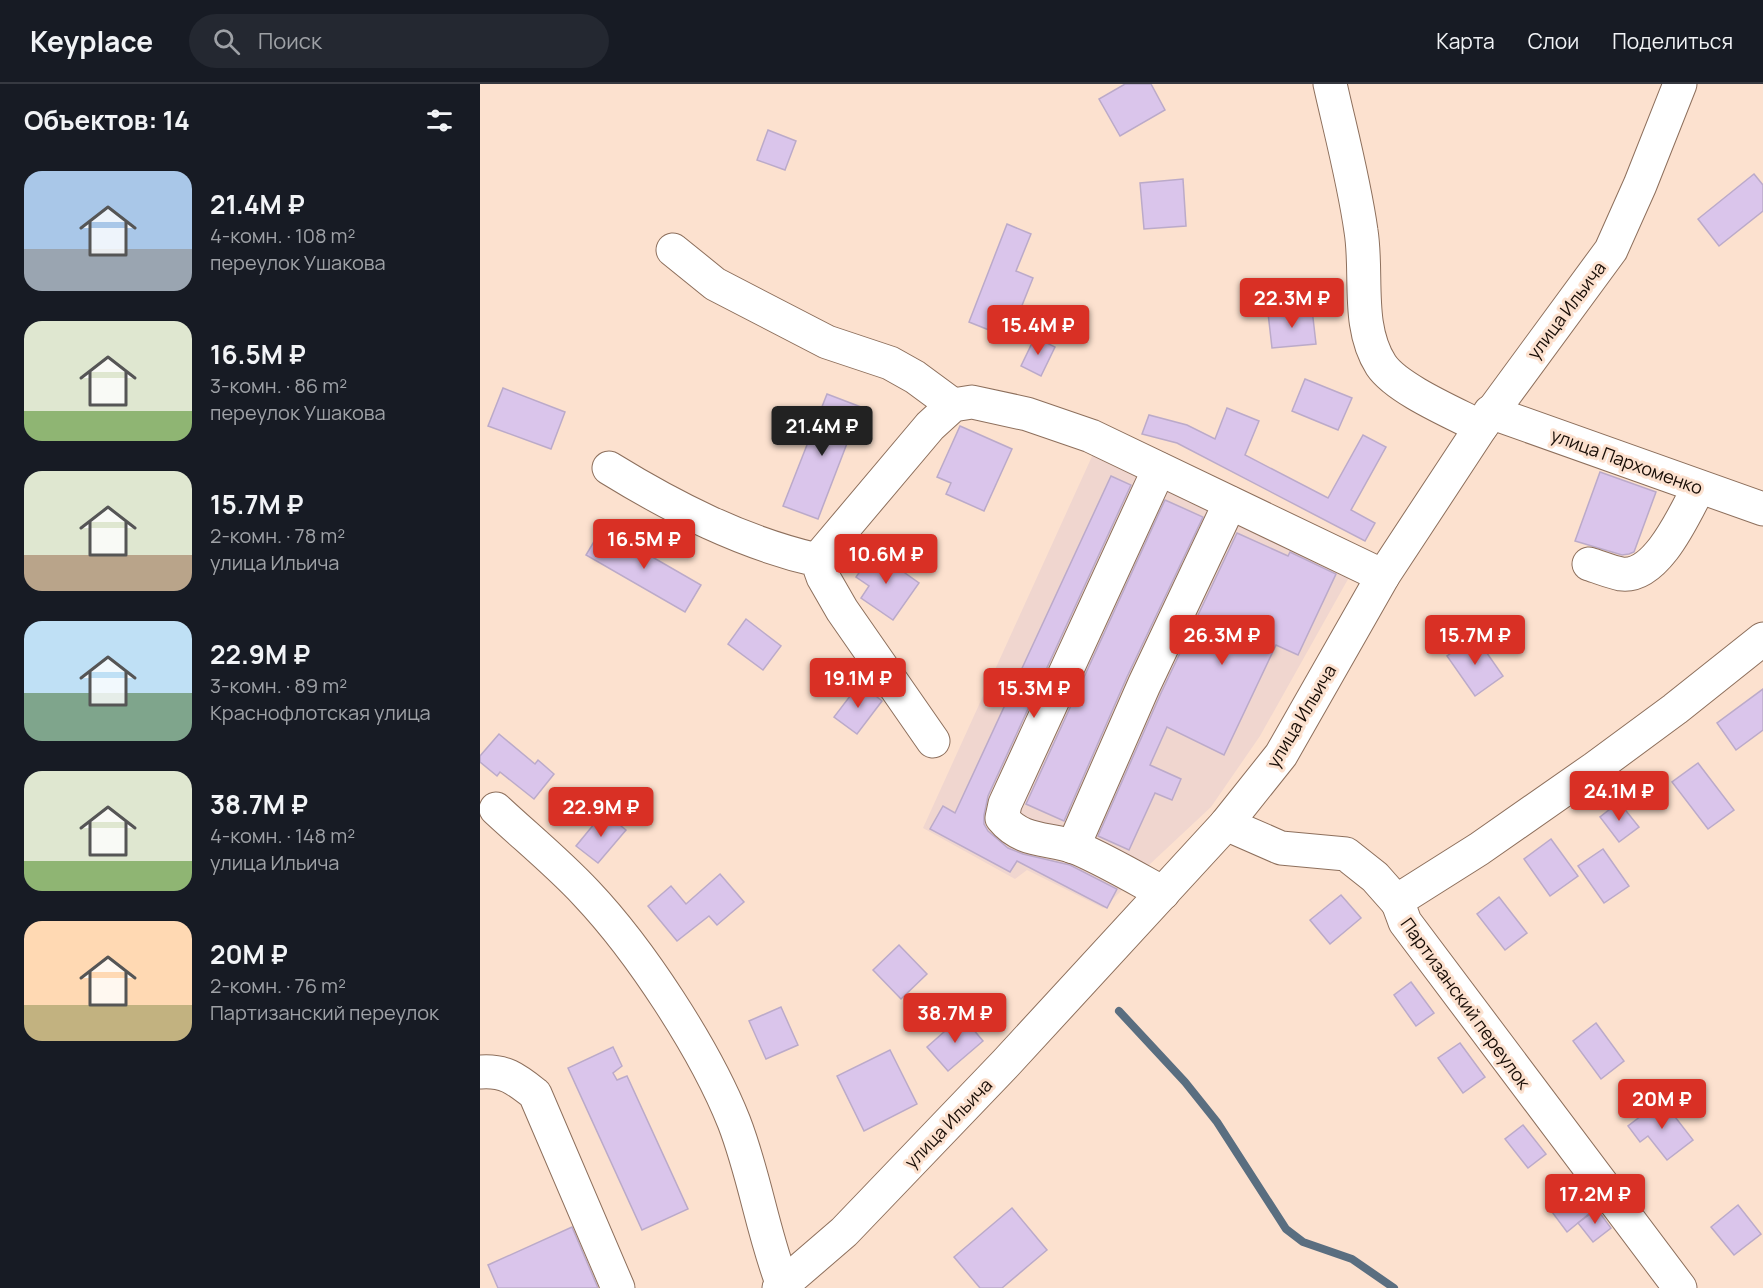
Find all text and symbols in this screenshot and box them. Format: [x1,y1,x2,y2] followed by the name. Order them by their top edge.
[189,14,609,68] search box
[30,22,153,60] text: Keyplace
[210,25,243,58] icon: search
[258,26,322,56] text: Поиск
[1436,27,1495,55] text: Карта
[1528,27,1579,55] text: Слои
[1612,27,1733,55] text: Поделиться
[24,102,190,138] text: Объектов: 14
[423,104,456,137] icon: filters
[210,186,305,222] text: 21.4M ₽
[72,195,144,267] icon: home
[210,222,356,249] text: 4-комн. · 108 m²
[210,249,386,276] text: переулок Ушакова
[1521,256,1611,364] street label: улица Ильича
[1237,278,1347,329] pin: 22.3M ₽
[1254,284,1330,311] text: 22.3M ₽
[983,305,1093,356] pin: 15.4M ₽
[1001,311,1075,338] text: 15.4M ₽
[210,336,306,372] text: 16.5M ₽
[72,345,144,417] icon: home
[210,372,347,399] text: 3-комн. · 86 m²
[210,399,386,426] text: переулок Ушакова
[767,406,877,457] pin: 21.4M ₽
[786,412,858,439] text: 21.4M ₽
[1548,422,1706,500] street label: улица Пархоменко
[210,486,304,522] text: 15.7M ₽
[72,495,144,567] icon: home
[589,519,699,570] pin: 16.5M ₽
[210,522,345,549] text: 2-комн. · 78 m²
[607,525,681,552] text: 16.5M ₽
[831,534,941,585] pin: 10.6M ₽
[848,540,924,567] text: 10.6M ₽
[210,549,339,576] text: улица Ильича
[1167,615,1277,666] pin: 26.3M ₽
[1420,615,1530,666] pin: 15.7M ₽
[1184,621,1260,648] text: 26.3M ₽
[1439,621,1511,648] text: 15.7M ₽
[210,636,310,672] text: 22.9M ₽
[72,645,144,717] icon: home
[803,658,913,709] pin: 19.1M ₽
[1261,660,1341,772] street label: улица Ильича
[824,664,892,691] text: 19.1M ₽
[979,668,1089,719] pin: 15.3M ₽
[210,672,347,699] text: 3-комн. · 89 m²
[998,674,1070,701] text: 15.3M ₽
[210,699,431,726] text: Краснофлотская улица
[1564,771,1674,822] pin: 24.1M ₽
[1584,777,1654,804] text: 24.1M ₽
[210,786,308,822] text: 38.7M ₽
[546,787,656,838] pin: 22.9M ₽
[562,793,640,820] text: 22.9M ₽
[72,795,144,867] icon: home
[210,822,355,849] text: 4-комн. · 148 m²
[210,849,339,876] text: улица Ильича
[1396,913,1537,1094] street label: Партизанский переулок
[210,936,288,972] text: 20M ₽
[72,945,144,1017] icon: home
[210,972,346,999] text: 2-комн. · 76 m²
[900,993,1010,1044] pin: 38.7M ₽
[210,999,439,1026] text: Партизанский переулок
[917,999,993,1026] text: 38.7M ₽
[899,1073,997,1173] street label: улица Ильича
[1620,1079,1704,1130] pin: 20M ₽
[1632,1085,1692,1112] text: 20M ₽
[1540,1174,1650,1225] pin: 17.2M ₽
[1559,1180,1631,1207] text: 17.2M ₽

